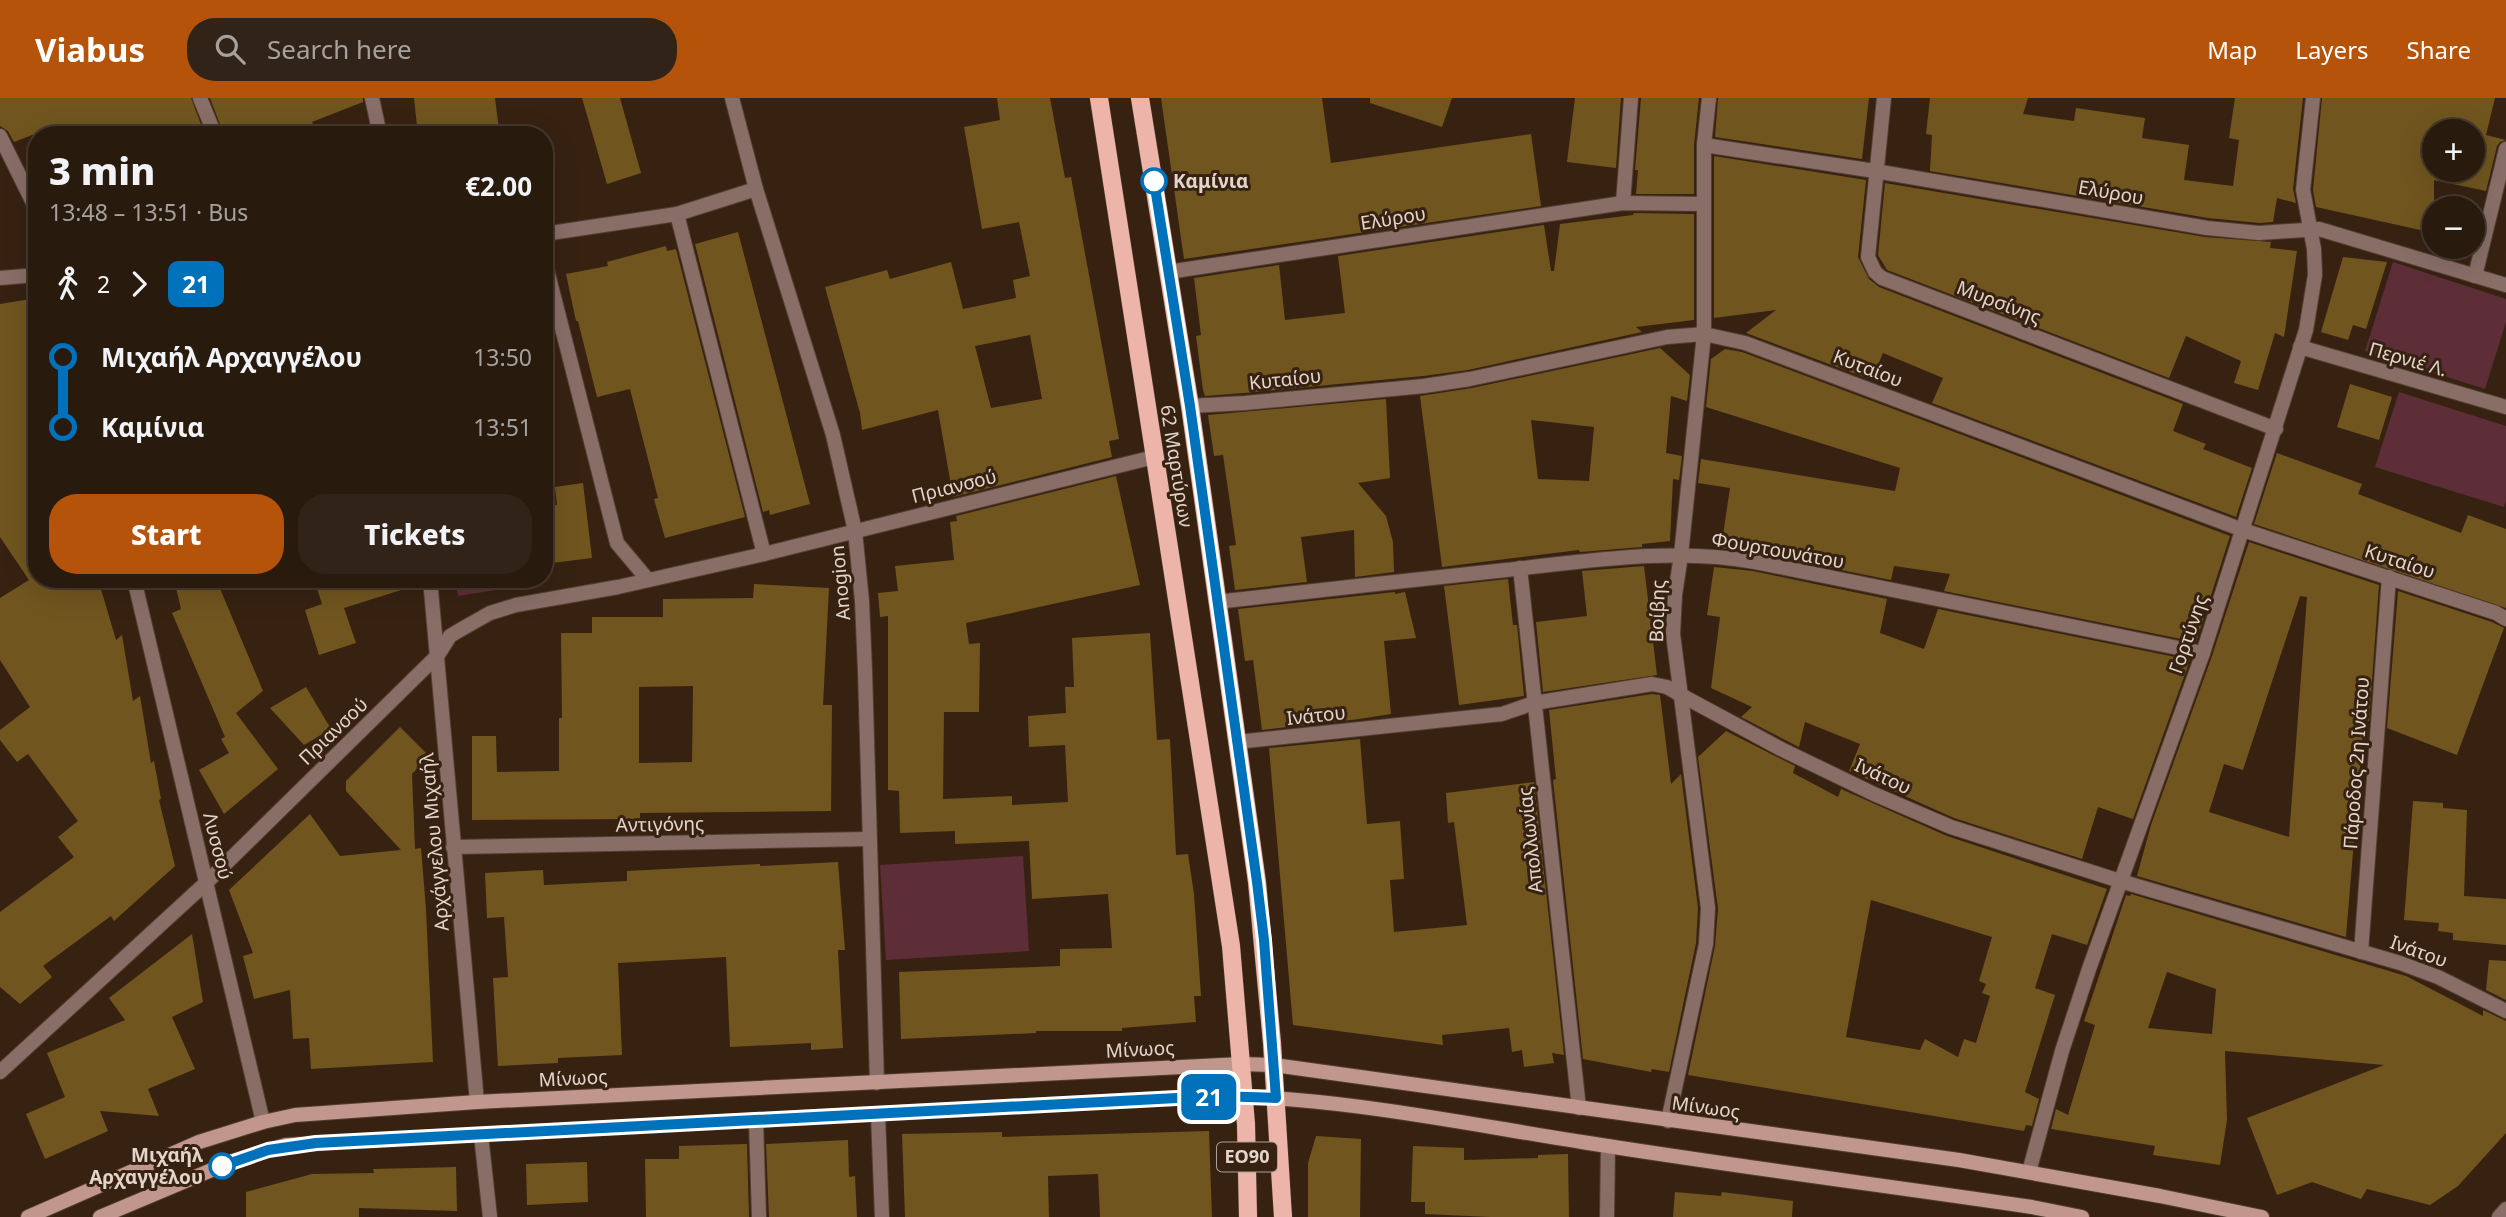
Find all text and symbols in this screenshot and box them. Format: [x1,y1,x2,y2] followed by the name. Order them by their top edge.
[187,18,677,81] search box
[35,27,145,72] text: Viabus
[211,30,249,68] icon: search
[267,31,412,67] text: Search here
[2207,33,2257,66] text: Map
[2295,33,2369,66] text: Layers
[2407,33,2471,66] text: Share
[2422,119,2485,259] map controls
[2422,119,2485,182] button: +
[49,144,155,196] text: 3 min
[465,168,532,204] text: €2.00
[1141,168,1167,194] marker: Καμίνια
[1173,168,1248,194] place label: Καμίνια
[2076,173,2146,211] street label: Ελύρου
[49,196,248,228] text: 13:48 – 13:51 · Bus
[2422,196,2485,259] button: −
[1358,200,1428,236] street label: Ελύρου
[49,265,87,303] icon: walk
[120,265,158,303] icon: forward
[182,267,210,300] text: 21
[97,268,110,300] text: 2
[1953,274,2045,330] street label: Μυρσίνης
[2366,335,2450,383] street label: Περνιέ Λ.
[101,339,362,375] text: Μιχαήλ Αρχαγγέλου
[473,341,532,373] text: 13:50
[1829,343,1907,393] street label: Κυταίου
[1248,362,1322,396] street label: Κυταίου
[1154,403,1200,529] street label: 62 Μαρτύρων
[101,409,204,445] text: Καμίνια
[473,411,532,443] text: 13:51
[909,463,999,509] street label: Πριανσού
[49,494,284,574] button: Start
[298,494,532,574] button: Tickets
[1709,526,1847,574] street label: Φουρτουνάτου
[2362,537,2438,585] street label: Κυταίου
[824,544,856,622] street label: Anogion
[1643,579,1671,643] street label: Βοίβης
[2162,591,2214,677] street label: Γορτύνης
[2337,676,2375,850] street label: Πάροδος 2η Ινάτου
[293,692,373,770] street label: Πριανσού
[1285,699,1347,731] street label: Ινάτου
[413,752,455,932] street label: Αρχάγγελου Μιχαήλ
[1851,752,1915,800] street label: Ινάτου
[1512,786,1548,894] street label: Απολλωνίας
[197,810,239,882] street label: Λυσσού
[616,810,704,838] street label: Αντιγόνης
[2387,929,2451,973] street label: Ινάτου
[1105,1034,1175,1064] street label: Μίνωος
[538,1063,608,1093] street label: Μίνωος
[1178,1074,1240,1120] line badge: 21
[1195,1080,1223,1113] text: 21
[1670,1089,1742,1125] street label: Μίνωος
[89,1142,203,1190] place label: Μιχαήλ Αρχαγγέλου
[1217,1142,1277,1172] road number: ΕΟ90
[209,1153,235,1179] marker: Μιχαήλ Αρχαγγέλου

